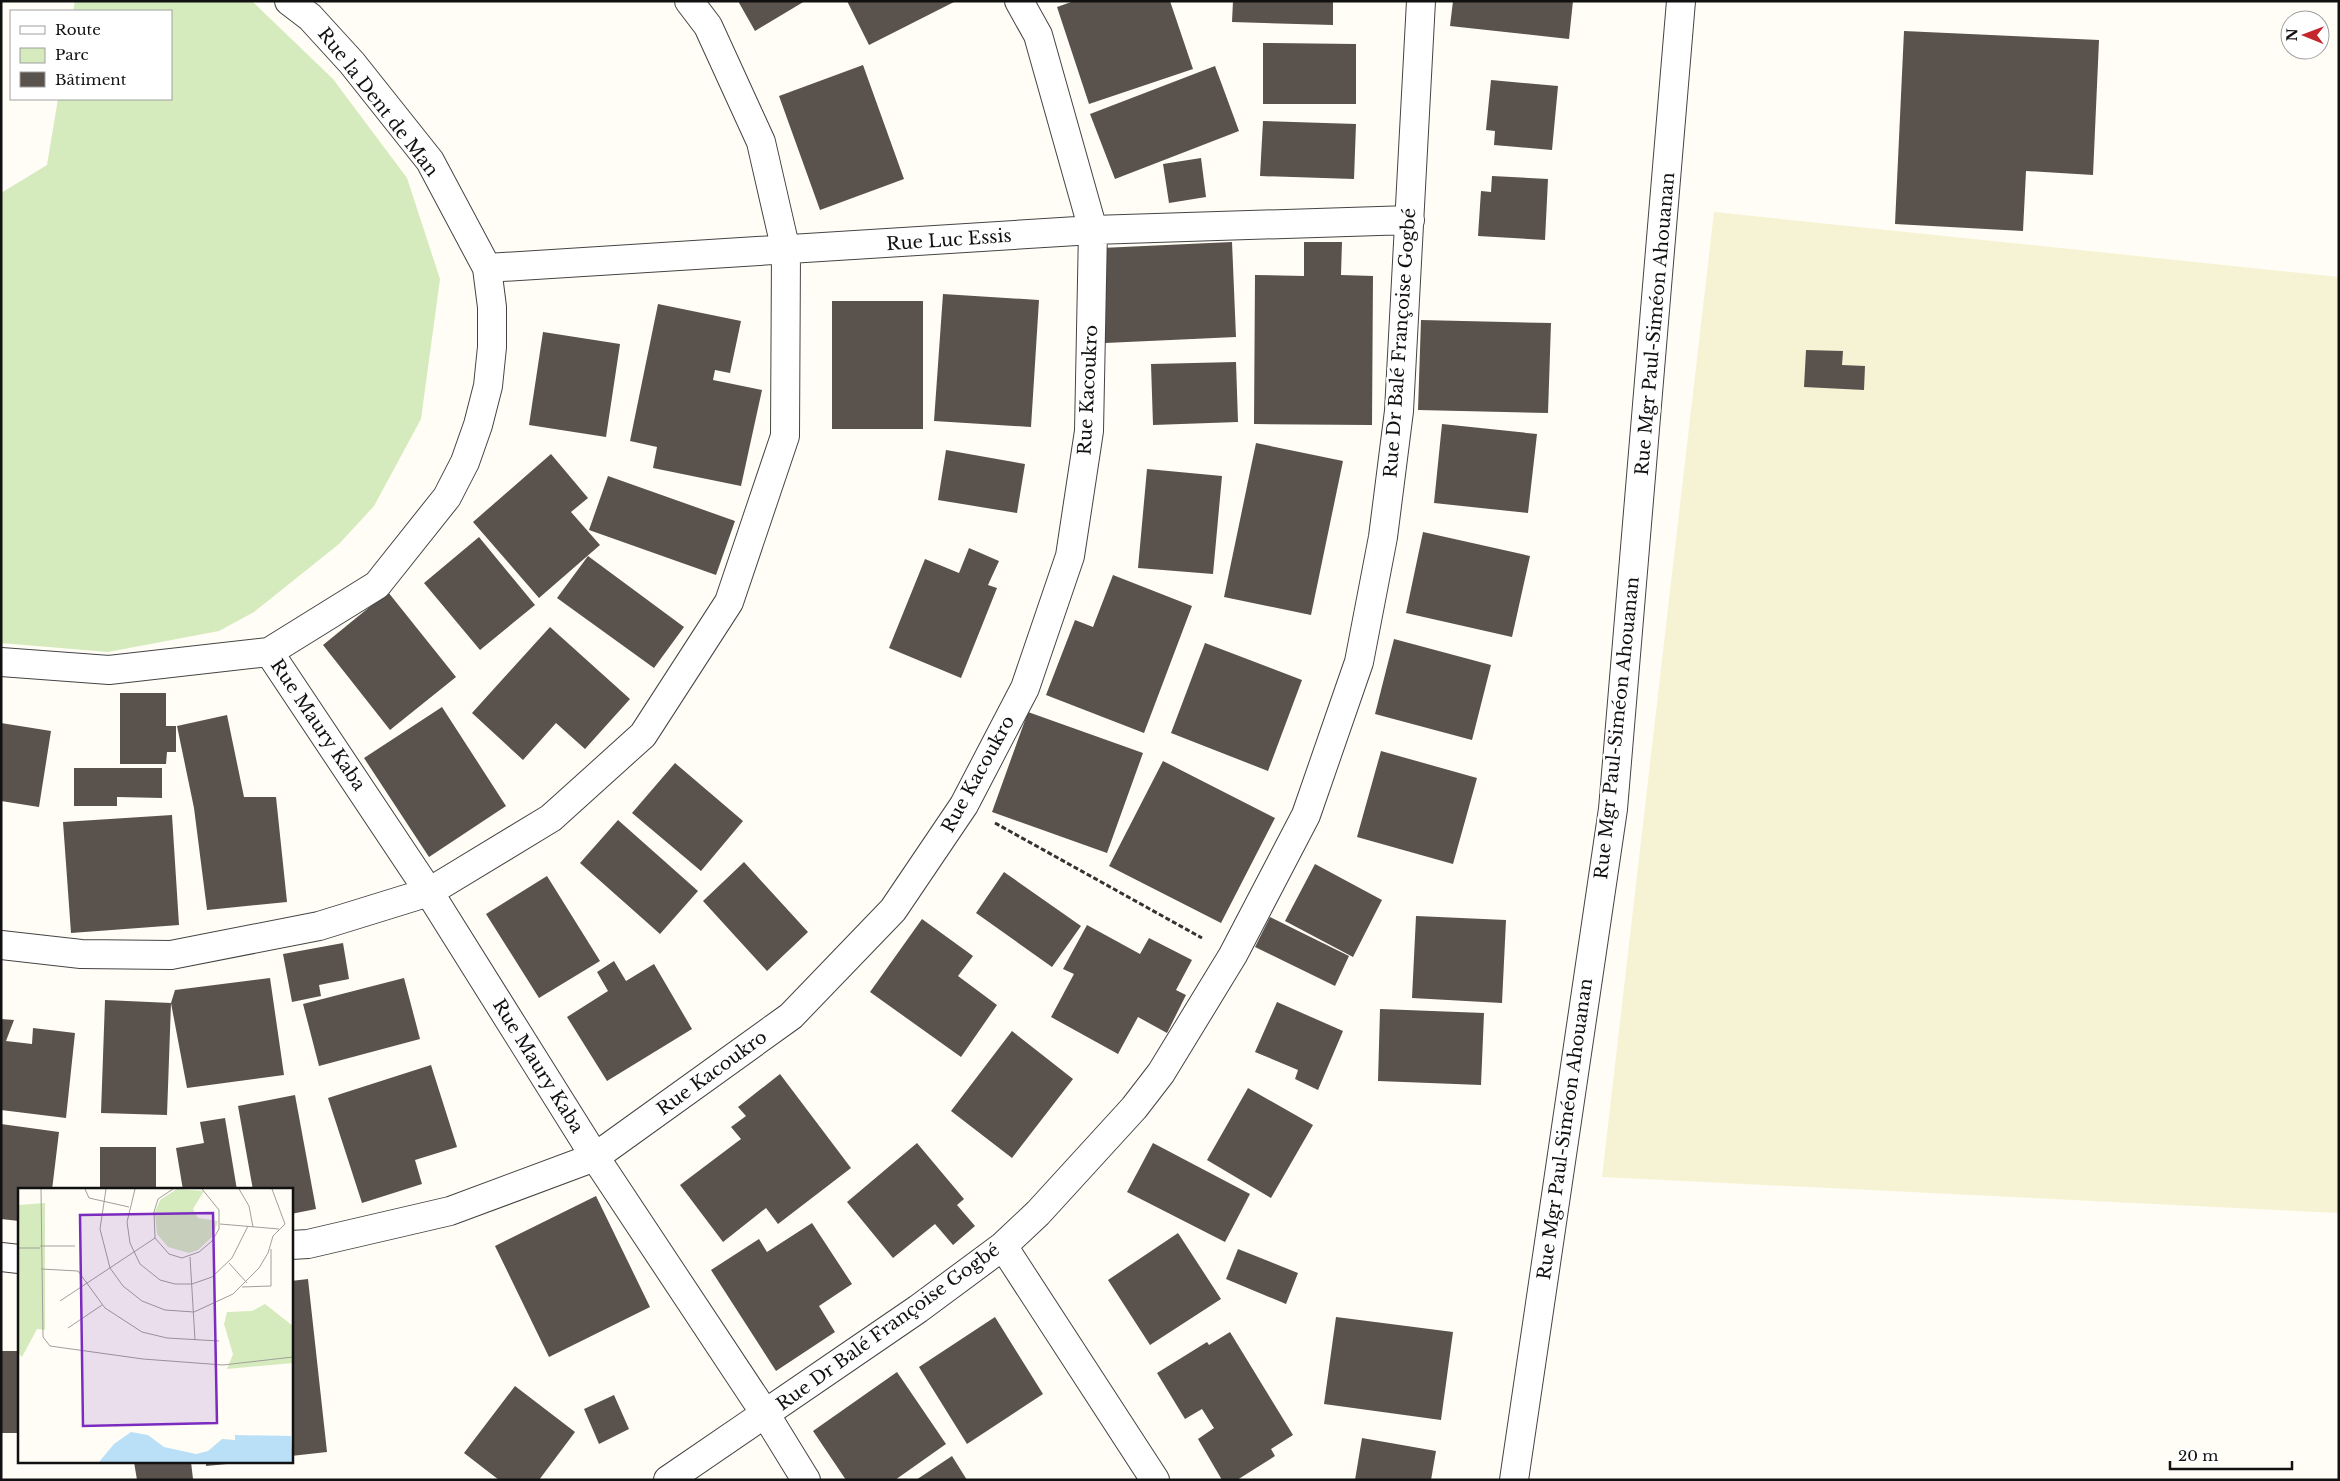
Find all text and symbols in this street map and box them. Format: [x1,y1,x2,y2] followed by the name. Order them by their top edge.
[10,10,172,100] legend
[2280,10,2330,60] north arrow
[55,20,101,39] text: Route
[313,23,443,181] street label: Rue la Dent de Man
[2283,28,2301,42] text: N
[55,45,88,64] text: Parc
[55,70,127,89] text: Bâtiment
[1631,171,1679,477] street label: Rue Mgr Paul-Siméon Ahouanan
[1380,207,1420,479] street label: Rue Dr Balé Françoise Gogbé
[886,225,1012,255] street label: Rue Luc Essis
[1074,324,1102,456] street label: Rue Kacoukro
[1590,576,1644,880] street label: Rue Mgr Paul-Siméon Ahouanan
[266,655,370,795] street label: Rue Maury Kaba
[937,712,1019,836] street label: Rue Kacoukro
[1533,977,1597,1281] street label: Rue Mgr Paul-Siméon Ahouanan
[488,995,588,1137] street label: Rue Maury Kaba
[653,1026,771,1120] street label: Rue Kacoukro
[18,1188,292,1464] inset map
[772,1239,1004,1415] street label: Rue Dr Balé Françoise Gogbé
[2170,1438,2292,1470] scale bar
[2178,1446,2218,1465] text: 20 m

